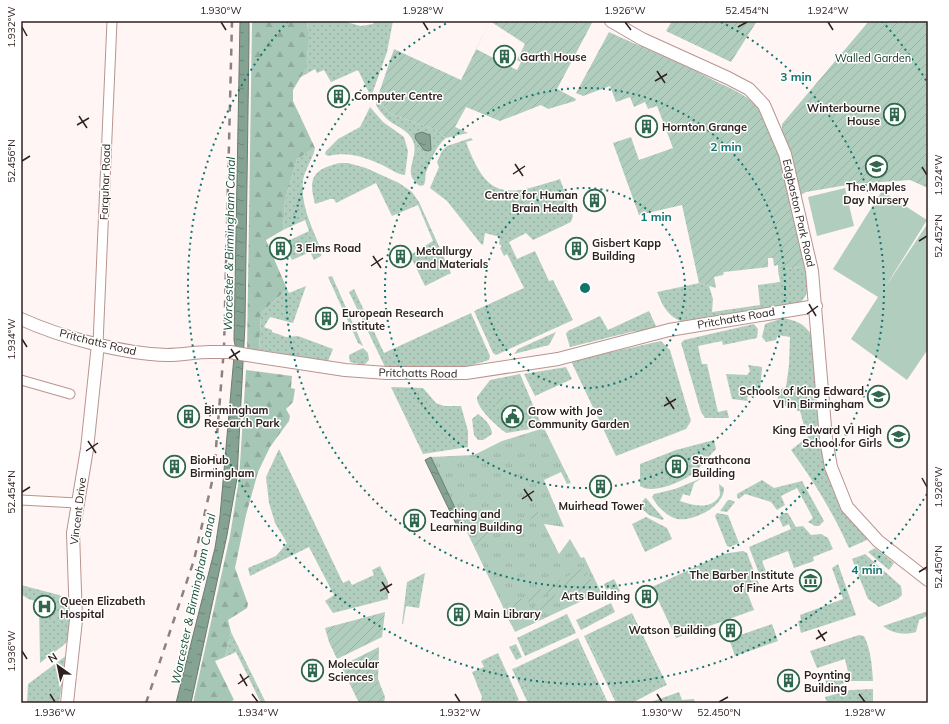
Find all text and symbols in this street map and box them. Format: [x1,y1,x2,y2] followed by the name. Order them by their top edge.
[200,4,242,17] text: 1.930°W
[402,4,444,17] text: 1.928°W
[604,4,646,17] text: 1.926°W
[725,4,769,17] text: 52.454°N
[807,4,849,17] text: 1.924°W
[5,6,18,48] text: 1.932°W
[491,44,517,70] building icon: Garth House
[520,50,587,64] place label: Garth House
[835,51,911,65] park label: Walled Garden
[780,69,812,84] text: 3 min
[325,83,351,109] building icon: Computer Centre
[354,89,443,103] place label: Computer Centre
[807,101,880,128] place label: Winterbourne House
[882,101,908,127] building icon: Winterbourne House
[633,114,659,140] building icon: Hornton Grange
[662,120,747,134] place label: Hornton Grange
[5,139,18,183] text: 52.456°N
[710,139,742,154] text: 2 min
[97,144,113,220] street label: Farquhar Road
[863,154,889,180] school or university icon: The Maples Day Nursery
[932,154,945,196] text: 1.924°W
[220,156,238,331] water label: Worcester & Birmingham Canal
[780,158,818,268] street label: Edgbaston Park Road
[843,180,909,207] place label: The Maples Day Nursery
[485,188,578,215] place label: Centre for Human Brain Health
[581,188,607,214] building icon: Centre for Human Brain Health
[640,209,672,224] text: 1 min
[932,214,945,258] text: 52.452°N
[268,235,294,261] building icon: 3 Elms Road
[563,236,589,262] building icon: Gisbert Kapp Building
[592,236,661,263] place label: Gisbert Kapp Building
[296,241,361,255] place label: 3 Elms Road
[388,244,414,270] building icon: Metallurgy and Materials
[416,244,489,271] place label: Metallurgy and Materials
[578,281,592,295] centre of rings
[696,304,776,332] street label: Pritchatts Road
[313,306,339,332] building icon: European Research Institute
[342,306,444,333] place label: European Research Institute
[5,318,18,360] text: 1.934°W
[58,326,138,358] street label: Pritchatts Road
[378,365,458,381] street label: Pritchatts Road
[739,384,864,411] place label: Schools of King Edward VI in Birmingham
[866,384,892,410] school or university icon: Schools of King Edward VI in Birmingham
[176,403,202,429] building icon: Birmingham Research Park
[204,403,281,430] place label: Birmingham Research Park
[500,404,526,430] public building icon: Grow with Joe Community Garden
[528,404,629,431] place label: Grow with Joe Community Garden
[773,423,882,450] place label: King Edward VI High School for Girls
[885,423,911,449] school or university icon: King Edward VI High School for Girls
[161,453,187,479] building icon: BioHub Birmingham
[190,453,254,480] place label: BioHub Birmingham
[663,453,689,479] building icon: Strathcona Building
[692,453,751,480] place label: Strathcona Building
[932,466,945,508] text: 1.926°W
[5,470,18,514] text: 52.454°N
[588,473,614,499] building icon: Muirhead Tower
[67,476,89,546] street label: Vincent Drive
[559,499,644,513] place label: Muirhead Tower
[401,507,427,533] building icon: Teaching and Learning Building
[430,507,522,534] place label: Teaching and Learning Building
[168,512,219,686] water label: Worcester & Birmingham Canal
[932,545,945,589] text: 52.450°N
[851,562,883,577] text: 4 min
[689,568,794,595] place label: The Barber Institute of Fine Arts
[797,568,823,594] museum icon: The Barber Institute of Fine Arts
[633,583,659,609] building icon: Arts Building
[561,589,630,603] place label: Arts Building
[31,594,57,620] hospital icon: Queen Elizabeth Hospital
[60,594,145,621] place label: Queen Elizabeth Hospital
[445,601,471,627] building icon: Main Library
[474,607,540,621] place label: Main Library
[718,617,744,643] building icon: Watson Building
[629,623,716,637] place label: Watson Building
[5,630,18,672] text: 1.936°W
[38,646,78,686] north arrow
[45,649,60,666] text: N
[299,657,325,683] building icon: Molecular Sciences
[328,657,380,684] place label: Molecular Sciences
[776,668,802,694] building icon: Poynting Building
[804,668,851,695] place label: Poynting Building
[34,706,76,719] text: 1.936°W
[237,706,279,719] text: 1.934°W
[439,706,481,719] text: 1.932°W
[641,706,683,719] text: 1.930°W
[697,706,741,719] text: 52.450°N
[844,706,886,719] text: 1.928°W

